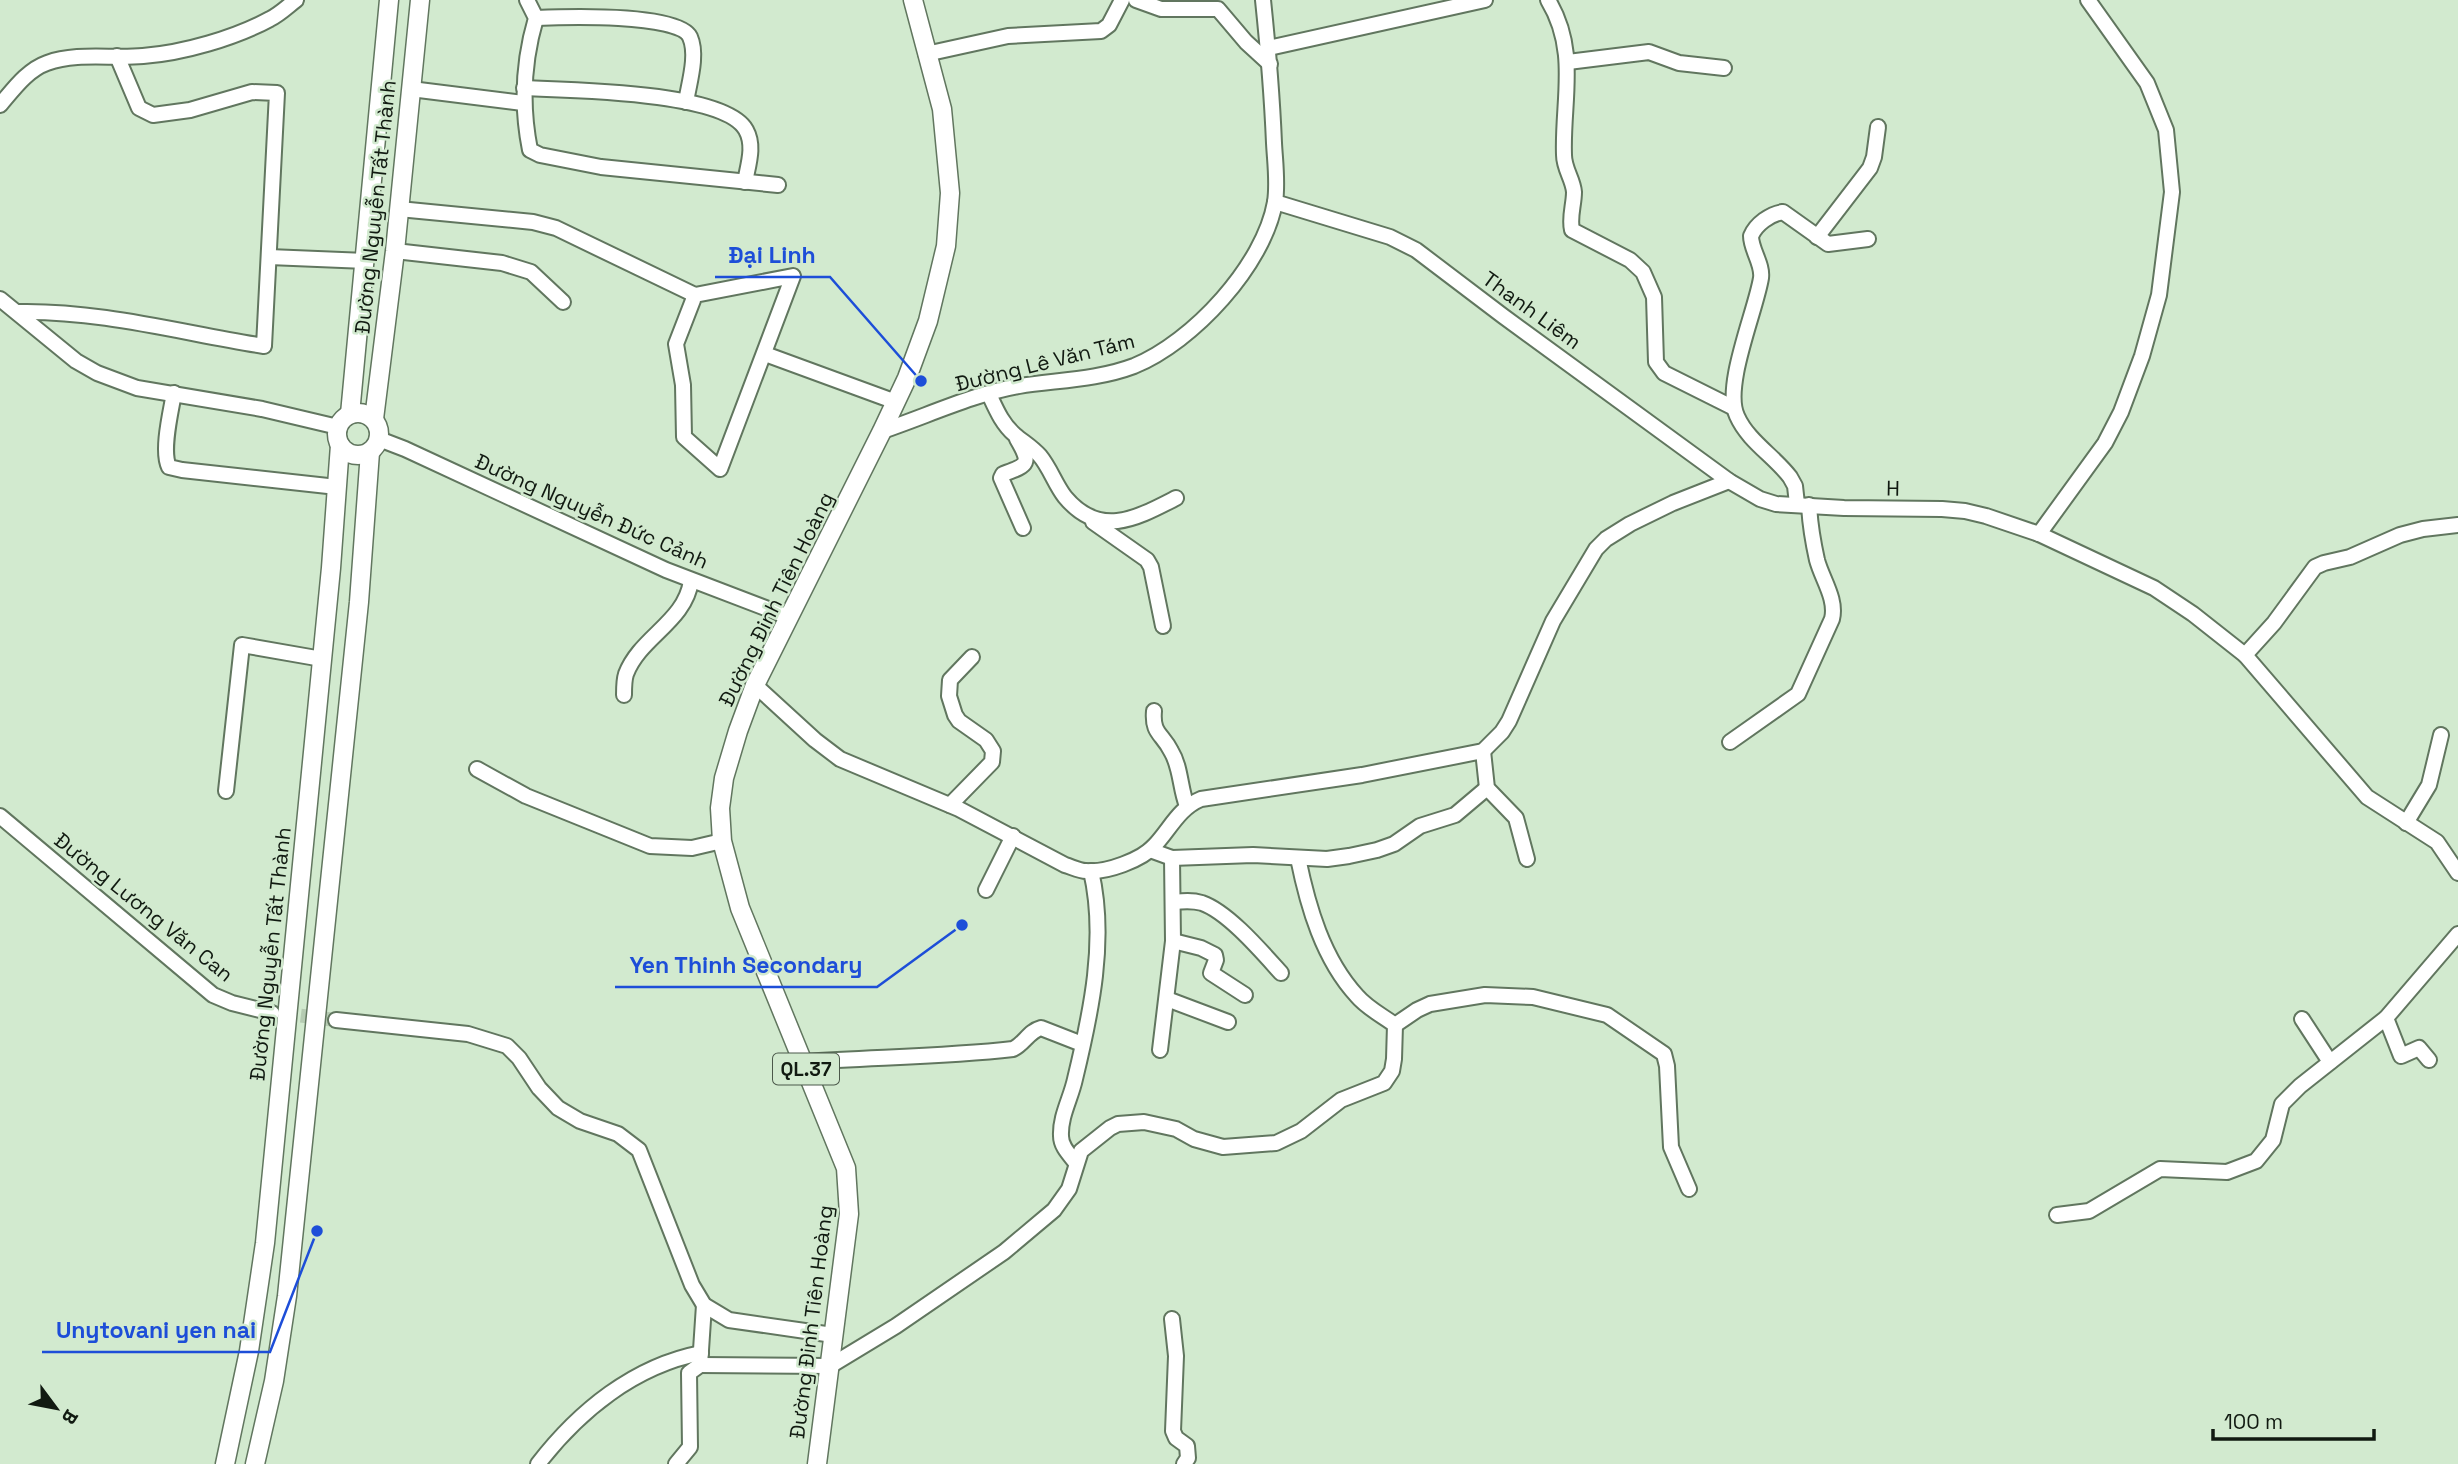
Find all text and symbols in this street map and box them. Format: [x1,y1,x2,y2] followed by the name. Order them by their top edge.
[348,79,402,335] street label: Đường Nguyễn Tất Thành
[715,233,830,277] callout: Đại Linh
[728,240,816,270] text: Đại Linh
[1477,265,1587,355] street label: Thanh Liêm
[953,327,1137,397] street label: Đường Lê Văn Tám
[471,447,713,575] street label: Đường Nguyễn Đức Cảnh
[1886,474,1900,502] street label: H
[712,487,840,711] street label: Đường Đinh Tiên Hoàng
[49,826,239,988] street label: Đường Lương Văn Can
[243,826,297,1082] street label: Đường Nguyễn Tất Thành
[615,943,877,987] callout: Yen Thinh Secondary
[629,950,863,980] text: Yen Thinh Secondary
[773,1054,839,1084] road number: QL.37
[783,1204,839,1440] street label: Đường Đinh Tiên Hoàng
[42,1308,270,1352] callout: Unytovani yen nai
[56,1315,256,1345] text: Unytovani yen nai
[21,1373,91,1443] north arrow
[2213,1398,2374,1442] scale bar
[56,1405,84,1429] text: B
[2224,1408,2283,1435] text: 100 m

